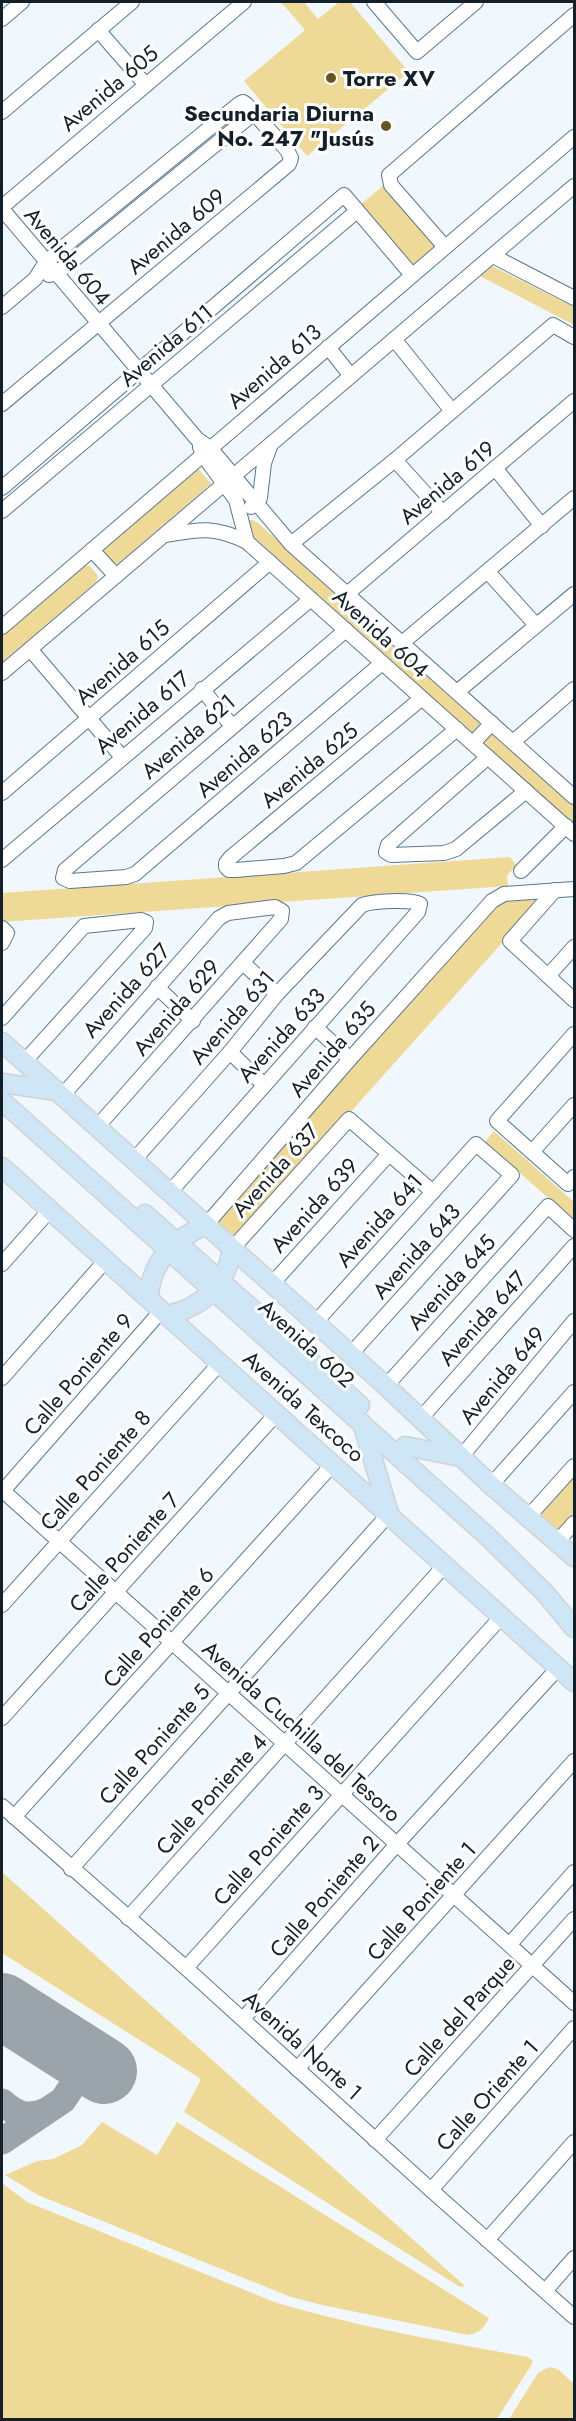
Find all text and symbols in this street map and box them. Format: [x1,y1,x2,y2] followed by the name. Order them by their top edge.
[53,37,165,139] street label: Avenida 605
[343,62,436,94] place label: Torre XV
[324,71,338,85] marker: Torre XV
[184,97,374,154] place label: Secundaria Diurna No. 247 "Jusús
[379,119,393,133] marker: Secundaria Diurna No. 247 "Jusús
[120,180,232,282] street label: Avenida 609
[17,200,119,312] street label: Avenida 604
[112,296,220,394] street label: Avenida 611
[220,316,328,416] street label: Avenida 613
[392,432,502,532] street label: Avenida 619
[326,581,436,685] street label: Avenida 604
[68,612,176,712] street label: Avenida 615
[88,662,197,761] street label: Avenida 617
[134,686,242,786] street label: Avenida 621
[189,703,299,805] street label: Avenida 623
[253,715,365,815] street label: Avenida 625
[75,935,178,1044] street label: Avenida 627
[125,952,227,1062] street label: Avenida 629
[182,963,282,1071] street label: Avenida 631
[230,981,332,1089] street label: Avenida 633
[281,994,383,1104] street label: Avenida 635
[224,1115,326,1224] street label: Avenida 637
[262,1150,366,1260] street label: Avenida 639
[328,1166,430,1274] street label: Avenida 641
[364,1196,468,1306] street label: Avenida 643
[399,1227,503,1337] street label: Avenida 645
[431,1263,534,1373] street label: Avenida 647
[252,1291,362,1395] street label: Avenida 602
[16,1306,140,1442] street label: Calle Poniente 9
[451,1319,553,1431] street label: Avenida 649
[236,1343,372,1469] street label: Avenida Texcoco
[32,1403,158,1537] street label: Calle Poniente 8
[61,1484,187,1619] street label: Calle Poniente 7
[95,1559,221,1695] street label: Calle Poniente 6
[196,1633,408,1829] street label: Avenida Cuchilla del Tesoro
[91,1676,217,1812] street label: Calle Poniente 5
[148,1726,274,1862] street label: Calle Poniente 4
[205,1778,331,1912] street label: Calle Poniente 3
[262,1828,386,1964] street label: Calle Poniente 2
[359,1834,483,1968] street label: Calle Poniente 1
[396,1948,522,2084] street label: Calle del Parque
[236,1983,370,2107] street label: Avenida Norte 1
[428,2032,546,2158] street label: Calle Oriente 1

